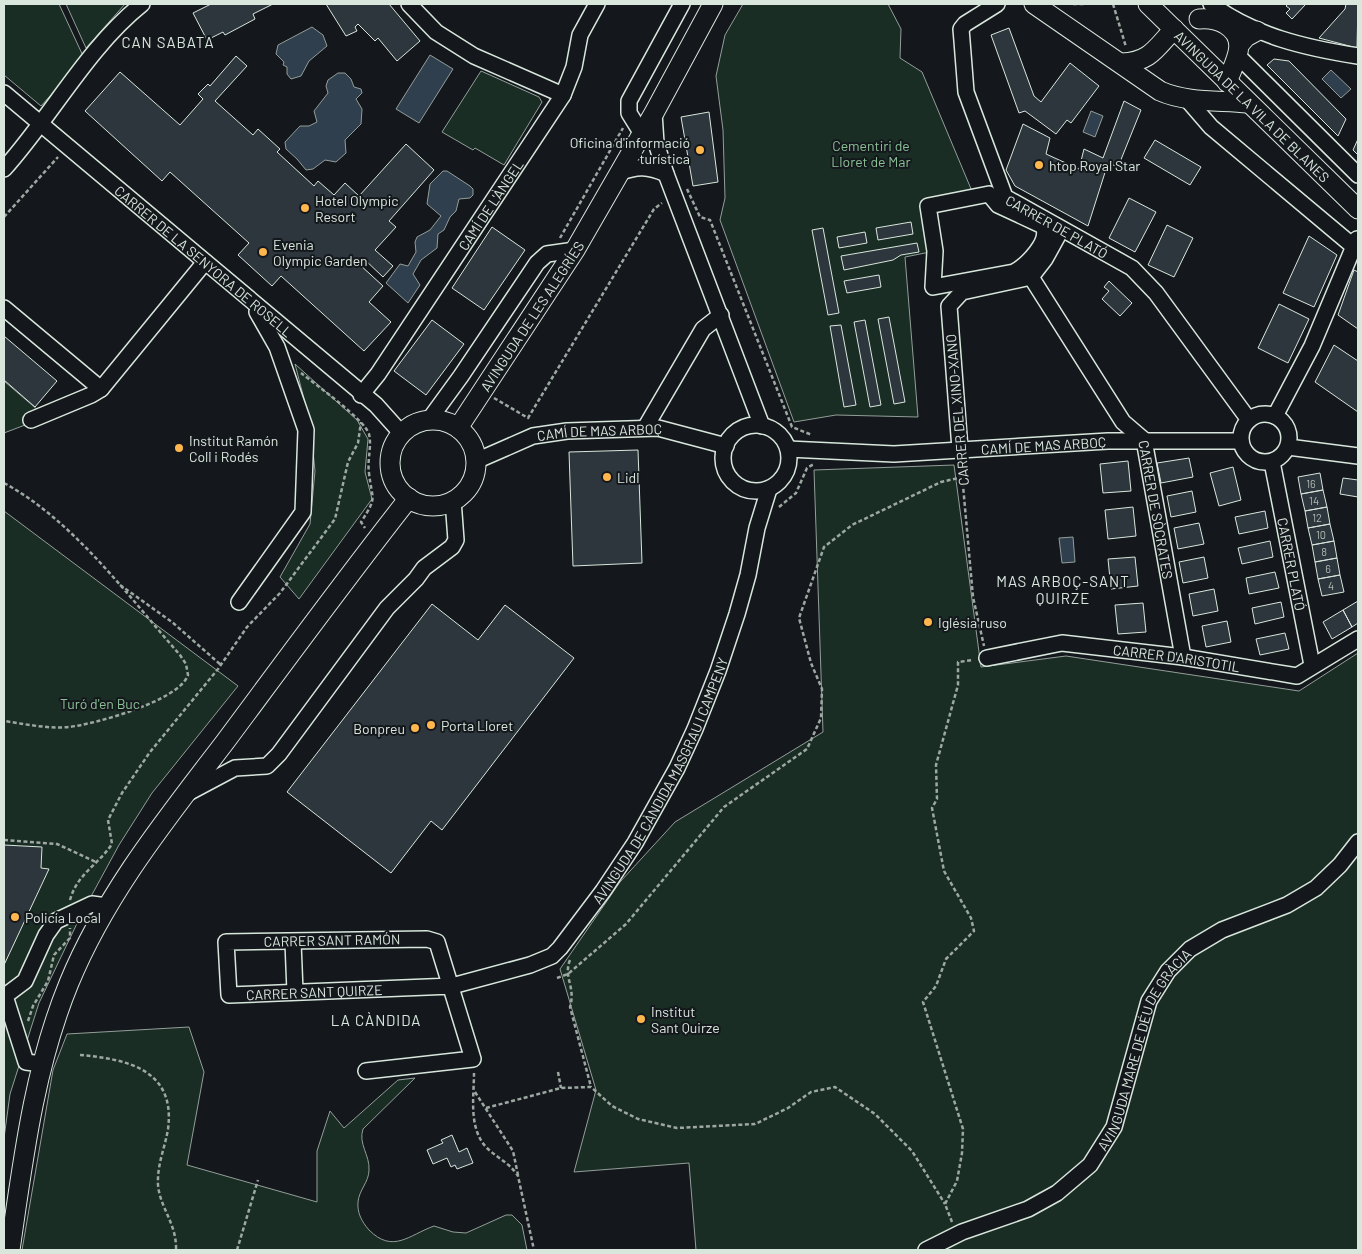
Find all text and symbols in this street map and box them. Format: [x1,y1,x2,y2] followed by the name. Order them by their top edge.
[1171,27,1333,185] street label: AVINGUDA DE LA VILA DE BLANES
[121,33,215,51] district label: CAN SABATA
[570,134,690,167] place label: Oficina d'informació turística
[831,137,911,170] park label: Cementiri de Lloret de Mar
[694,144,706,156] marker: Oficina d'informació turística
[454,156,526,253] street label: CAMÍ DE L'ÀNGEL
[1049,157,1140,174] place label: htop Royal Star
[1033,159,1045,171] marker: htop Royal Star
[112,181,296,340] street label: CARRER DE LA SENYORA DE ROSELL
[1003,191,1111,261] street label: CARRER DE PLATÓ
[315,192,399,225] place label: Hotel Olympic Resort
[299,202,311,214] marker: Hotel Olympic Resort
[273,236,368,269] place label: Evenia Olympic Garden
[476,238,587,394] street label: AVINGUDA DE LES ALEGRÍES
[257,246,269,258] marker: Evenia Olympic Garden
[942,333,972,487] street label: CARRER DEL XINO-XANO
[536,419,662,444] street label: CAMÍ DE MAS ARBOÇ
[189,432,278,465] place label: Institut Ramón Coll i Rodés
[980,433,1107,457] street label: CAMÍ DE MAS ARBOÇ
[1136,439,1177,580] street label: CARRER DE SÒCRATES
[173,442,185,454] marker: Institut Ramón Coll i Rodés
[617,469,639,486] place label: Lidl
[601,471,613,483] marker: Lidl
[1306,477,1316,490] house number: 16
[1309,494,1319,507] house number: 14
[1312,511,1322,524] house number: 12
[1275,516,1310,612] street label: CARRER PLATÓ
[1316,528,1326,541] house number: 10
[1321,545,1327,558] house number: 8
[1325,562,1331,575] house number: 6
[996,572,1130,607] district label: MAS ARBOÇ-SANT QUIRZE
[1328,579,1334,592] house number: 4
[938,614,1007,631] place label: Iglésia ruso
[922,616,934,628] marker: Iglésia ruso
[1112,640,1241,675] street label: CARRER D'ARISTOTIL
[588,655,731,907] street label: AVINGUDA DE CÀNDIDA MASGRAU I CAMPENY
[60,695,140,712] park label: Turó d'en Buc
[441,717,513,734] place label: Porta Lloret
[425,719,437,731] marker: Porta Lloret
[353,720,405,737] place label: Bonpreu
[409,722,421,734] marker: Bonpreu
[25,909,101,926] place label: Policía Local
[9,911,21,923] marker: Policía Local
[264,930,400,950] street label: CARRER SANT RAMÓN
[1093,944,1195,1153] street label: AVINGUDA MARE DE DÉU DE GRÀCIA
[246,980,383,1003] street label: CARRER SANT QUIRZE
[651,1003,720,1036] place label: Institut Sant Quirze
[331,1011,421,1029] district label: LA CÀNDIDA
[635,1013,647,1025] marker: Institut Sant Quirze

